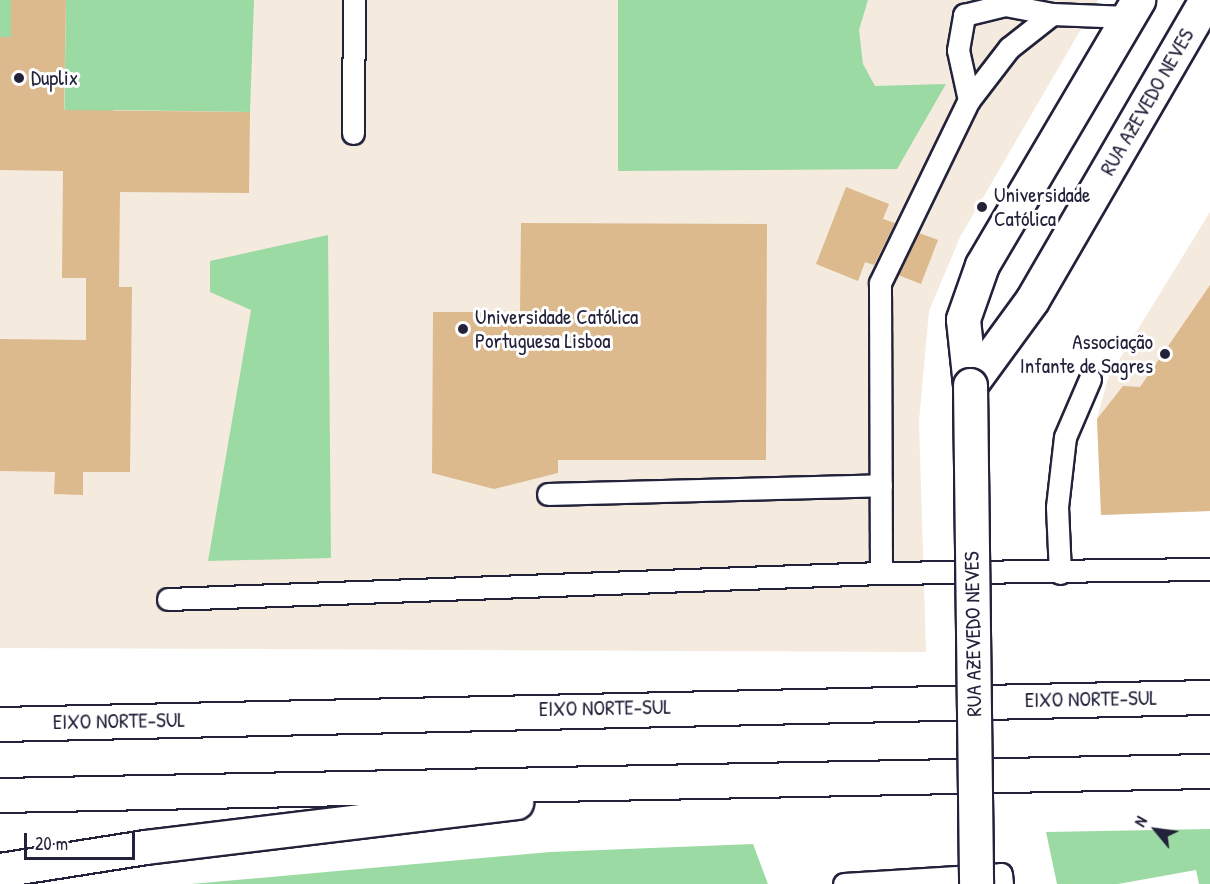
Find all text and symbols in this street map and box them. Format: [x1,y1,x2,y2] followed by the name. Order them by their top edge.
[1095,24,1199,180] street label: RUA AZEVEDO NEVES
[31,65,78,91] place label: Duplix
[12,71,26,85] marker: Duplix
[994,182,1090,232] place label: Universidade Católica
[975,200,989,214] marker: Universidade Católica
[475,304,638,354] place label: Universidade Católica Portuguesa Lisboa
[456,322,470,336] marker: Universidade Católica Portuguesa Lisboa
[1020,329,1153,379] place label: Associação Infante de Sagres
[1158,347,1172,361] marker: Associação Infante de Sagres
[959,551,987,717] street label: RUA AZEVEDO NEVES
[1025,685,1157,713] street label: EIXO NORTE-SUL
[539,694,671,722] street label: EIXO NORTE-SUL
[53,707,185,735] street label: EIXO NORTE-SUL
[1126,800,1186,860] north arrow
[1129,812,1152,830] text: N
[27,821,138,859] scale bar
[35,831,68,856] text: 20 m

